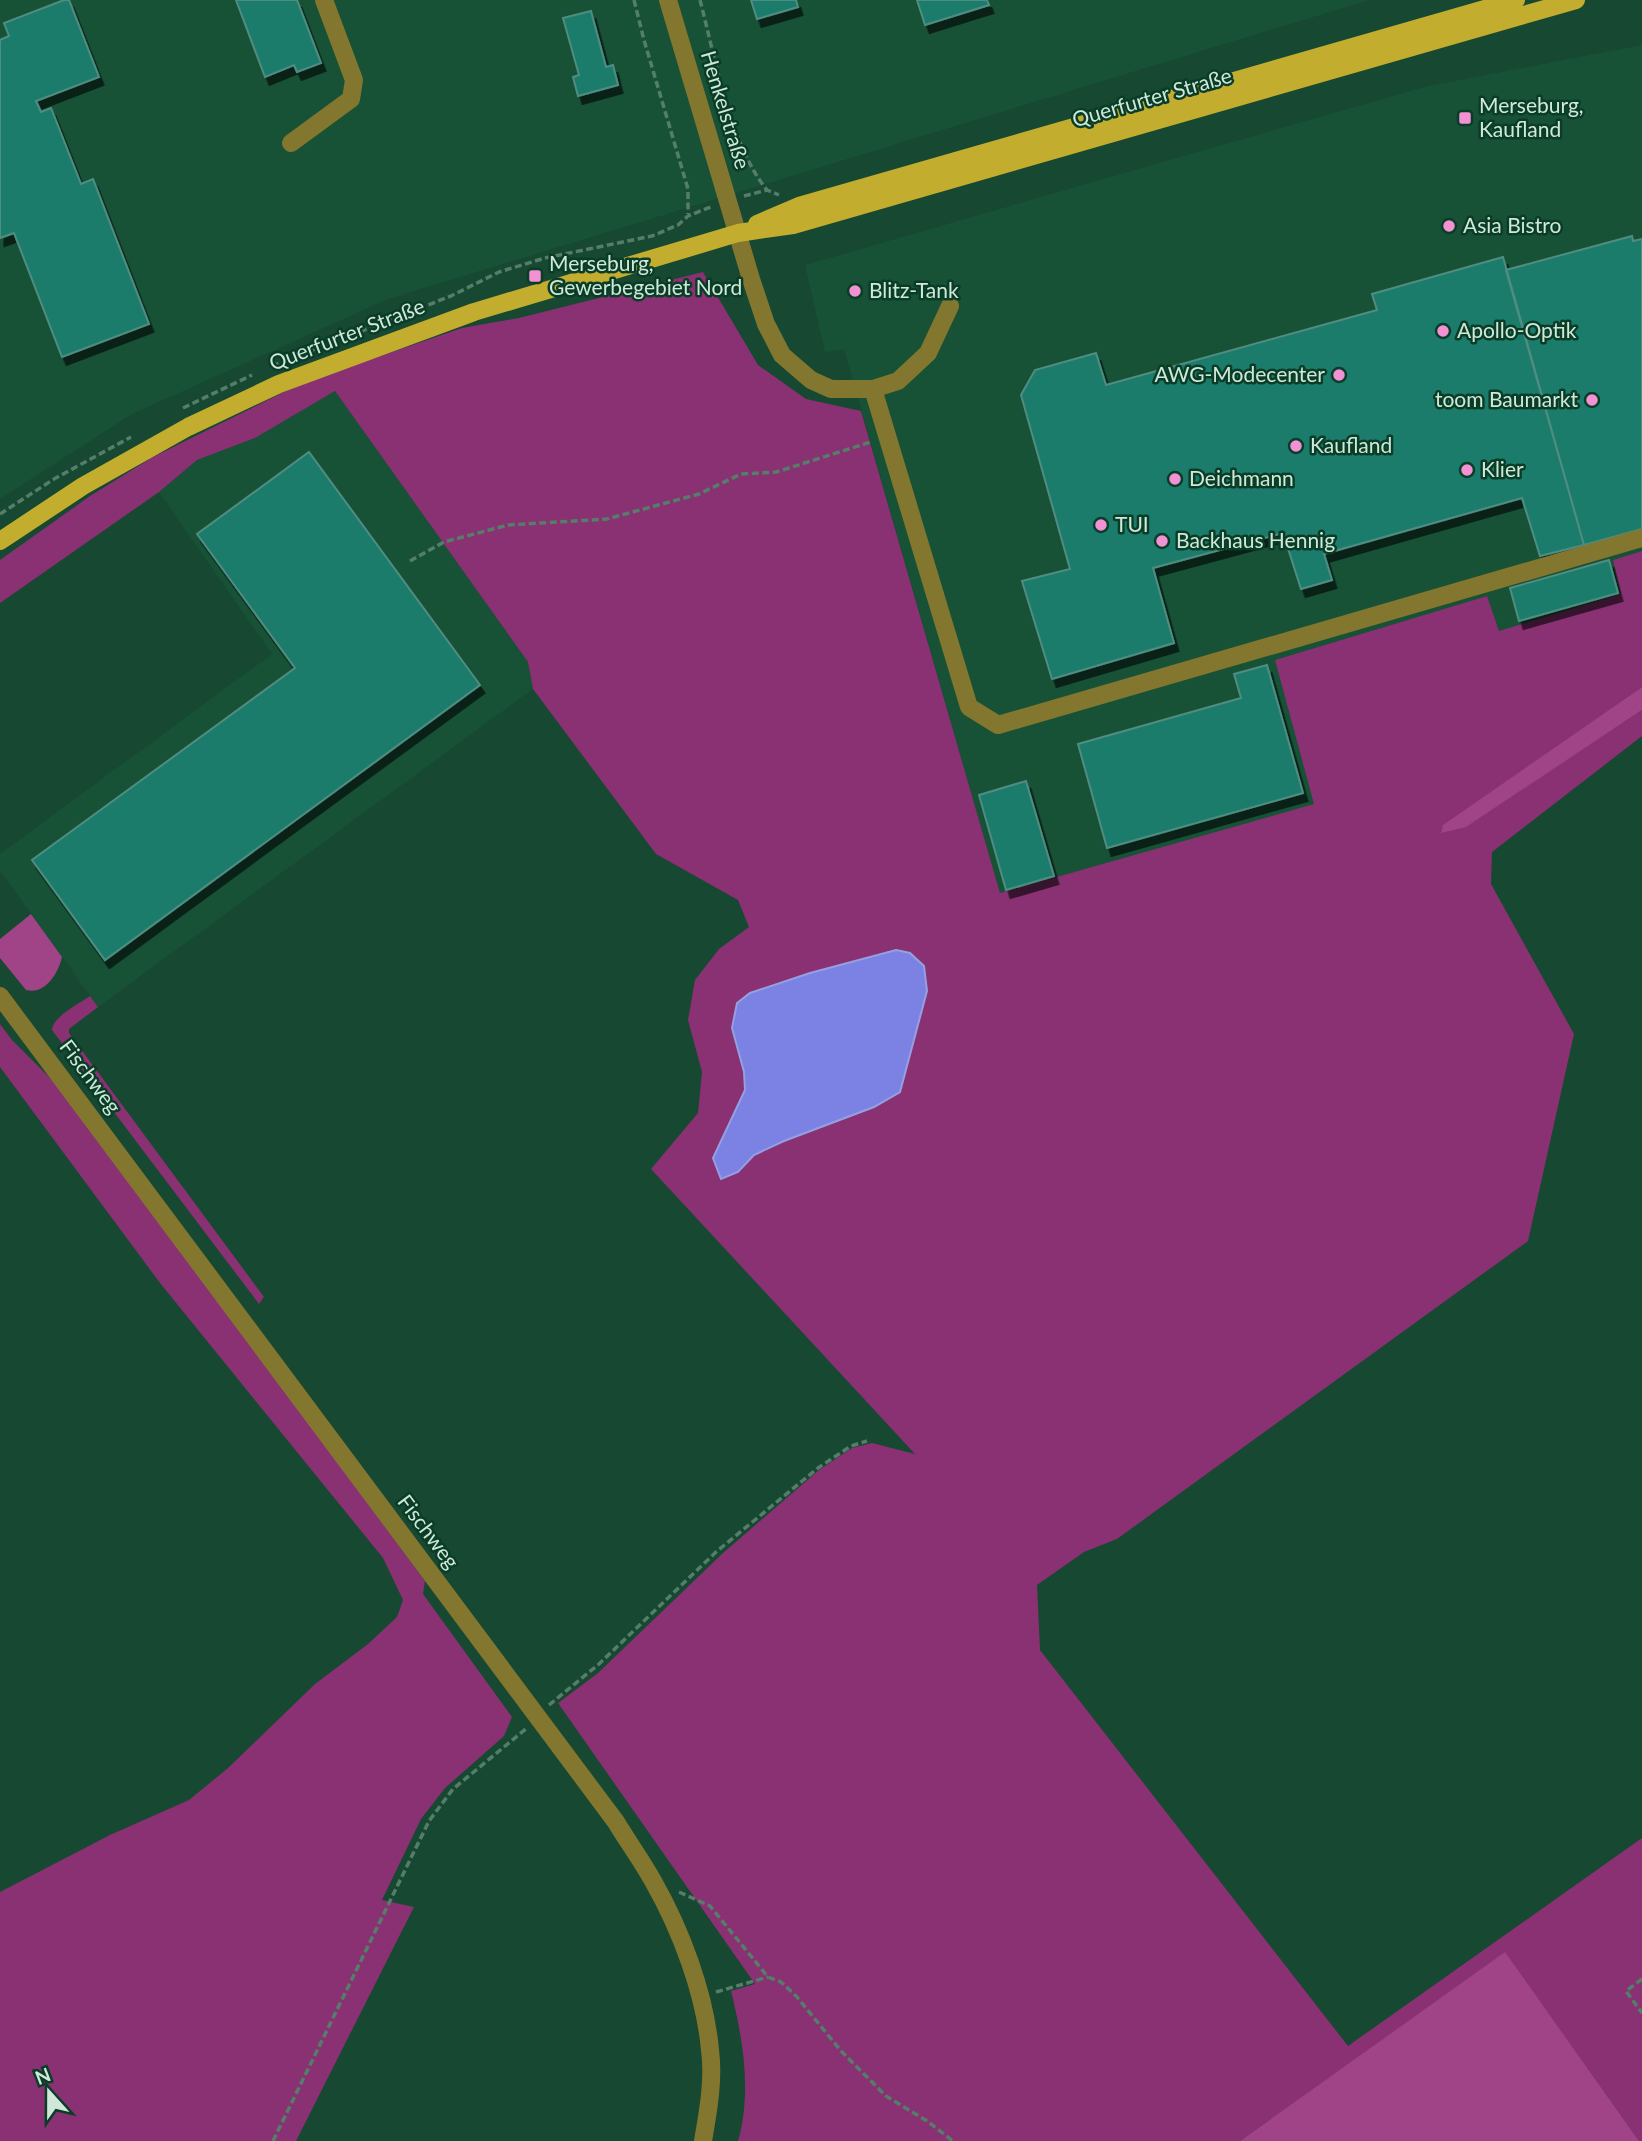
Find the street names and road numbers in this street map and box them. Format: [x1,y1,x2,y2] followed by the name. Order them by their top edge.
[697,47,756,172] street label: Henkelstraße
[1069,62,1234,131] street label: Querfurter Straße
[265,292,428,375] street label: Querfurter Straße
[55,1034,127,1118] street label: Fischweg
[393,1489,465,1573] street label: Fischweg

